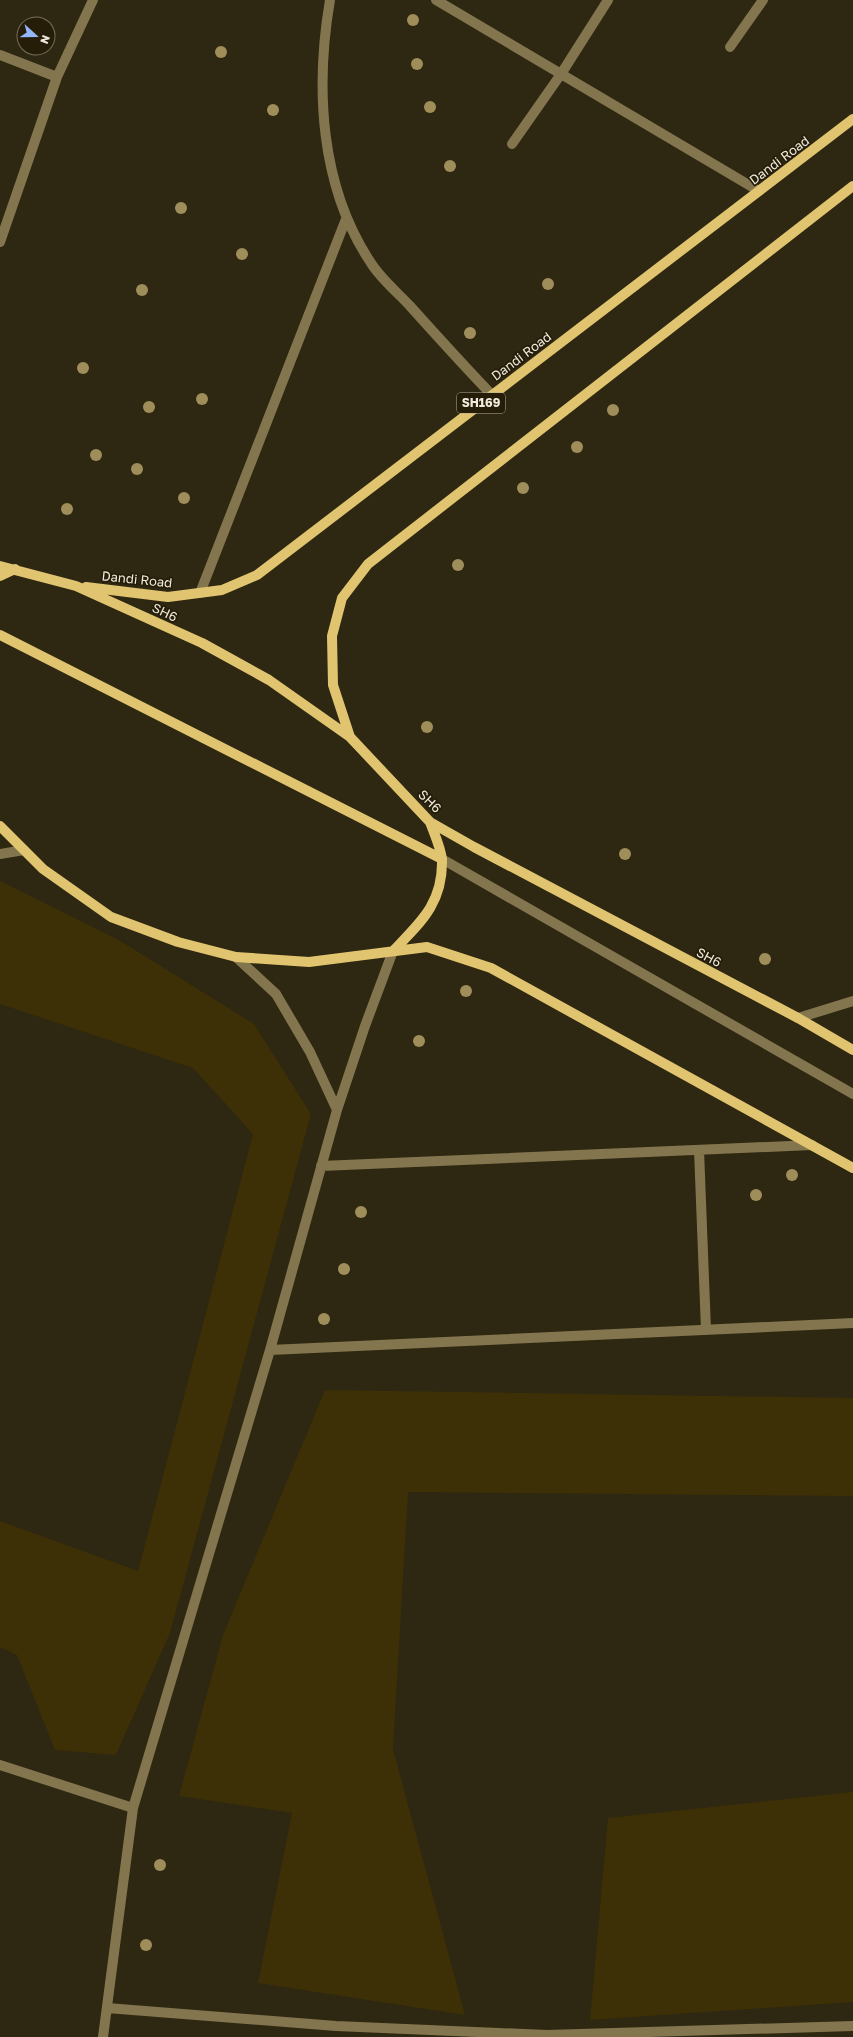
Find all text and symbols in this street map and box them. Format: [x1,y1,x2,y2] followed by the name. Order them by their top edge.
[16,16,56,56] north arrow
[38,34,53,46] text: N
[746,132,812,188] street label: Dandi Road
[488,328,554,384] street label: Dandi Road
[457,393,505,413] road number: SH169
[101,567,173,591] street label: Dandi Road
[150,599,180,625] street label: SH6
[415,786,445,816] street label: SH6
[694,944,724,970] street label: SH6

